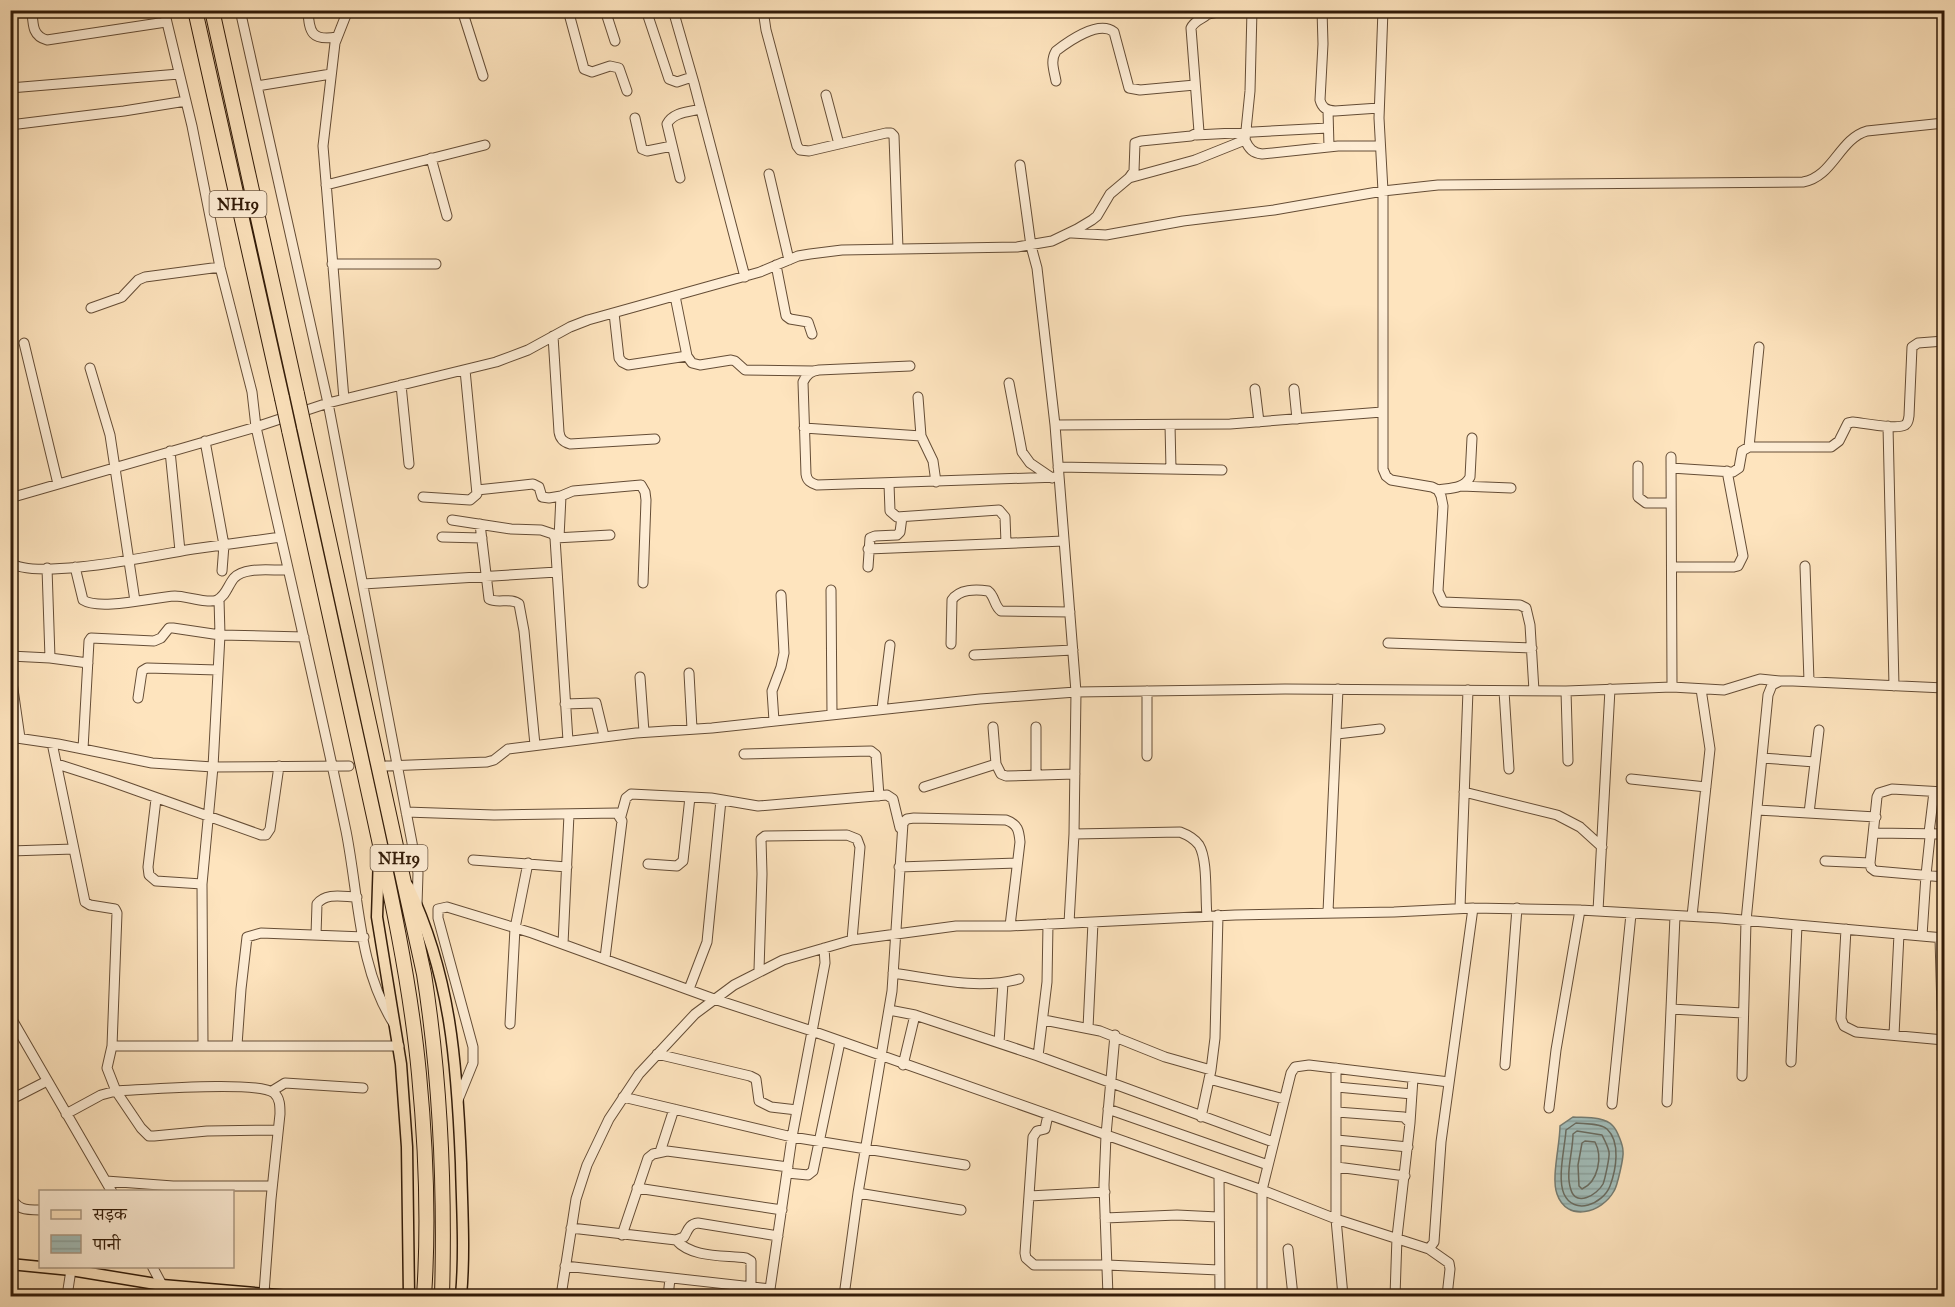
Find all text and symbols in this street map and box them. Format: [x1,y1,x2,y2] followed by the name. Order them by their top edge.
[210,191,266,217] road number: NH19
[370,845,428,871] road number: NH19
[39,1190,234,1268] legend
[92,1203,128,1225] text: सड़क
[92,1233,122,1255] text: पानी

